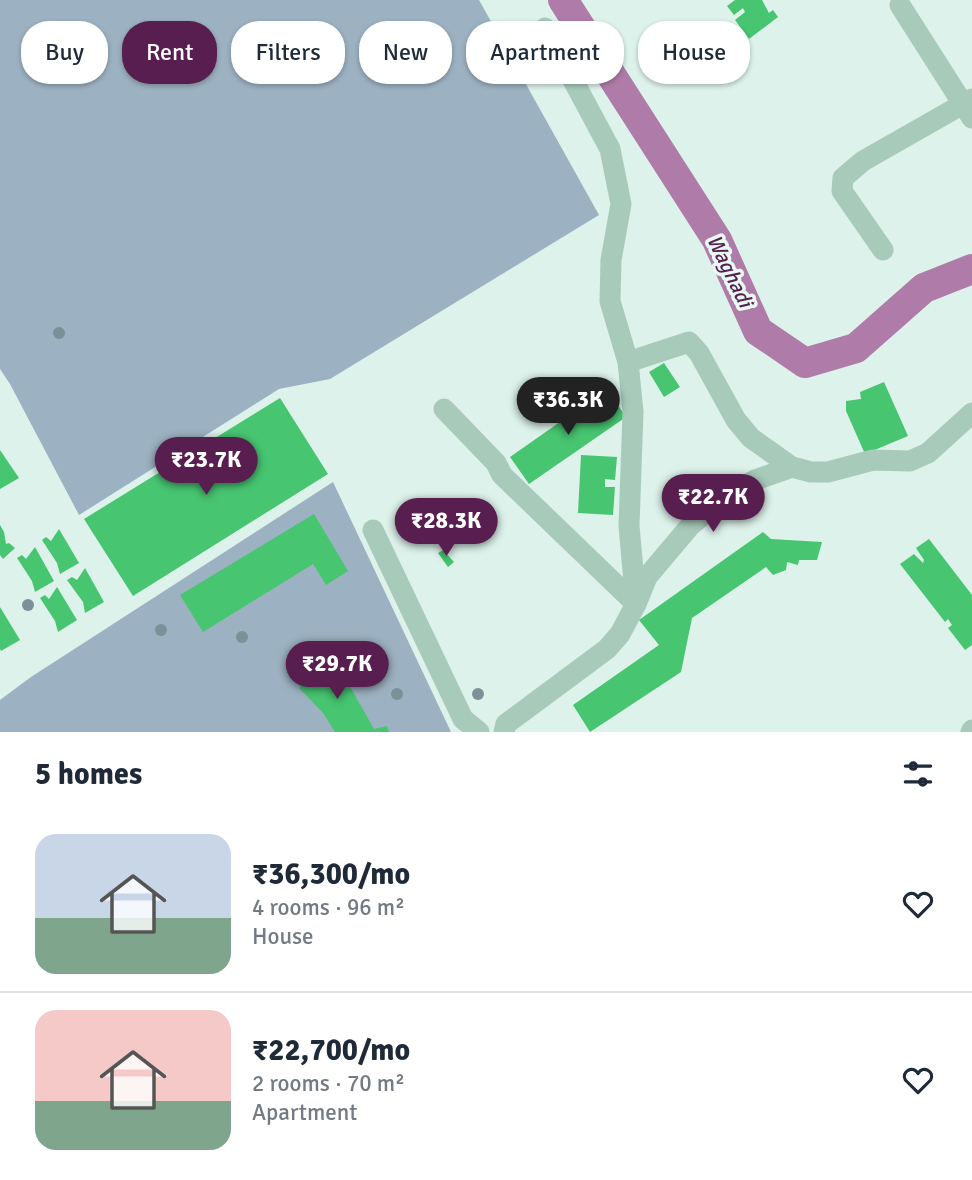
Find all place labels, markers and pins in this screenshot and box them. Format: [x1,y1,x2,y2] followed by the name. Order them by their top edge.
[511,378,625,437] pin: ₹36.3K
[149,438,263,497] pin: ₹23.7K
[656,475,770,534] pin: ₹22.7K
[389,498,503,558] pin: ₹28.3K
[280,642,394,701] pin: ₹29.7K

